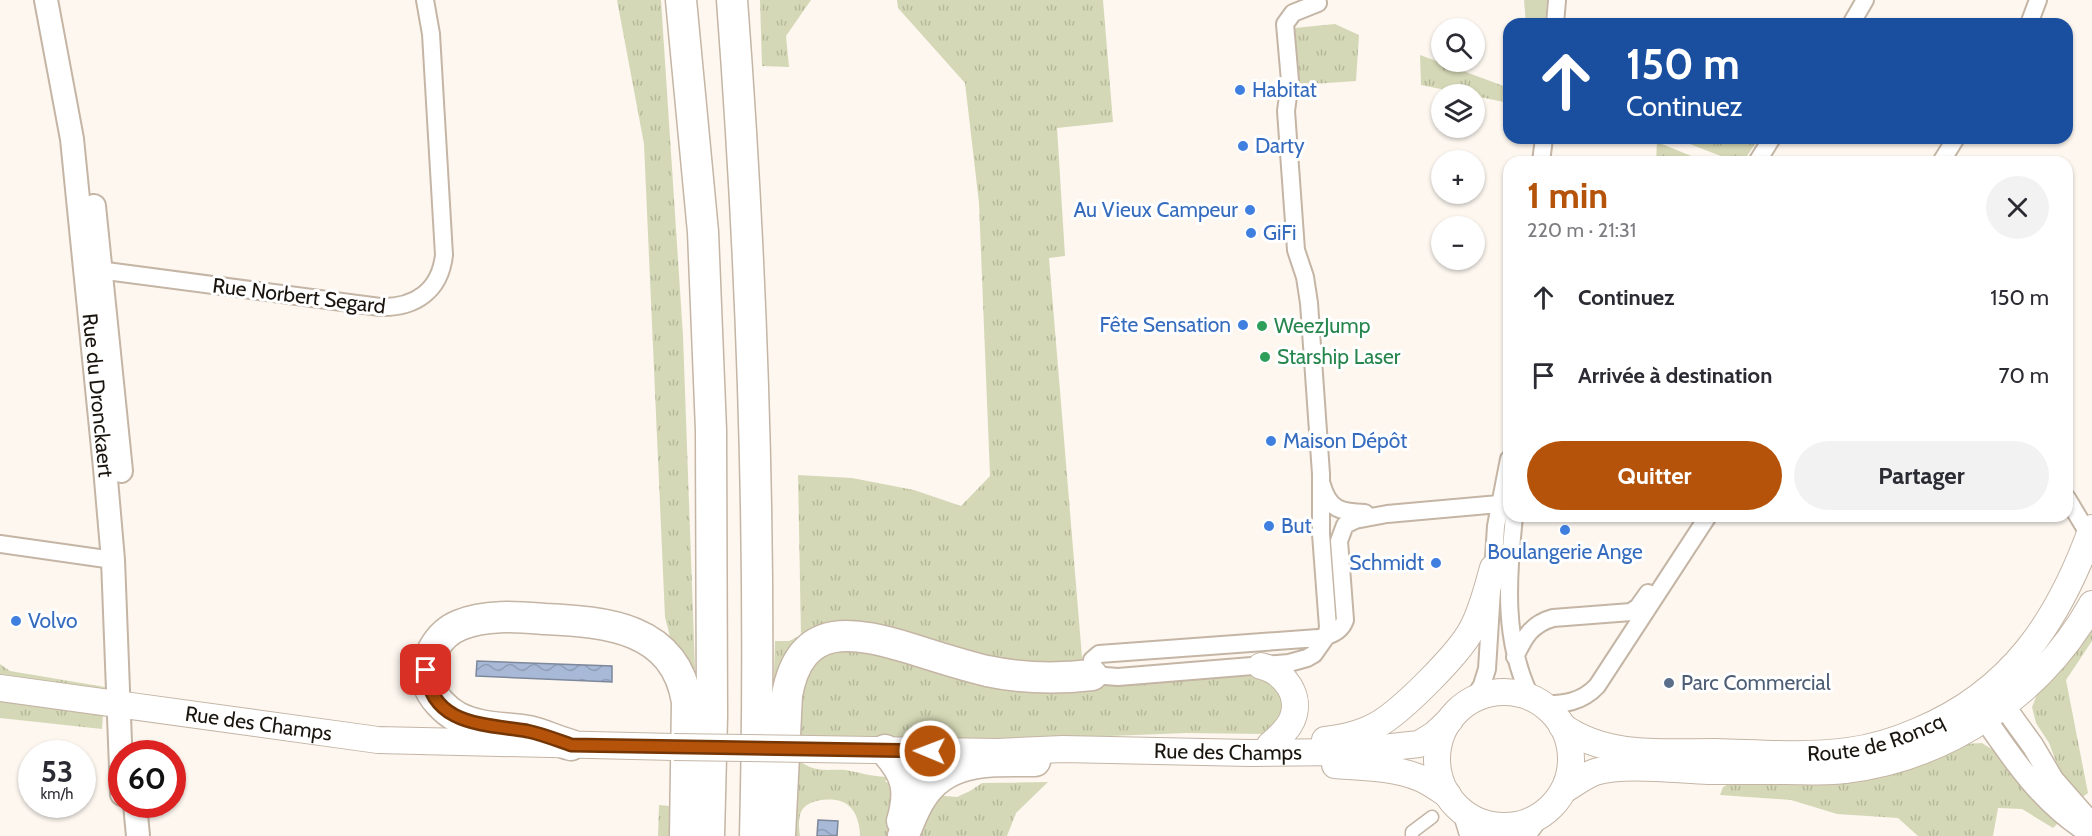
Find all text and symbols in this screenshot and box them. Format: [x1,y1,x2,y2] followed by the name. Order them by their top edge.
[1431,18,1485,270] map controls
[1431,18,1485,72] button: search
[1626,38,1740,90] text: 150 m
[1527,42,1605,120] icon: ahead
[1252,77,1317,102] place label: Habitat
[1233,83,1247,97] marker: Habitat
[1431,84,1485,138] button: layers
[1626,90,1743,123] text: Continuez
[1255,133,1305,158] place label: Darty
[1236,139,1250,153] marker: Darty
[1431,150,1485,204] button: +
[1527,173,1608,217] text: 1 min
[1986,176,2049,239] button: close
[1073,197,1238,222] place label: Au Vieux Campeur
[1243,203,1257,217] marker: Au Vieux Campeur
[1431,216,1485,270] button: −
[1527,218,1636,242] text: 220 m · 21:31
[1263,220,1296,245] place label: GiFi
[1244,226,1258,240] marker: GiFi
[211,272,387,319] street label: Rue Norbert Segard
[1527,281,1560,314] icon: ahead
[1578,284,1675,311] text: Continuez
[1990,284,2049,311] text: 150 m
[78,312,119,478] street label: Rue du Dronckaert
[1100,312,1231,337] place label: Fête Sensation
[1274,313,1370,338] place label: WeezJump
[1236,318,1250,332] marker: Fête Sensation
[1255,319,1269,333] marker: WeezJump
[1277,344,1401,369] place label: Starship Laser
[1258,350,1272,364] marker: Starship Laser
[1527,359,1560,392] icon: arrive
[1578,362,1772,389] text: Arrivée à destination
[1999,362,2049,389] text: 70 m
[1283,428,1407,453] place label: Maison Dépôt
[1264,434,1278,448] marker: Maison Dépôt
[1527,441,1782,510] button: Quitter
[1794,441,2049,510] button: Partager
[1281,513,1312,538] place label: But
[1262,519,1276,533] marker: But
[1558,523,1572,537] marker: Boulangerie Ange
[1487,539,1643,564] place label: Boulangerie Ange
[1349,550,1424,575] place label: Schmidt
[1429,556,1443,570] marker: Schmidt
[28,608,78,633] place label: Volvo
[9,614,23,628] marker: Volvo
[400,644,451,695] pin
[409,653,442,686] icon: arrive
[1681,670,1831,695] place label: Parc Commercial
[1662,676,1676,690] marker: Parc Commercial
[184,701,334,746] street label: Rue des Champs
[1807,708,1948,766] street label: Route de Roncq
[898,719,962,783] position arrow
[1154,738,1302,765] street label: Rue des Champs
[108,740,186,818] speed limit sign: 60
[41,753,73,790] text: 53
[41,785,73,803] text: km/h

